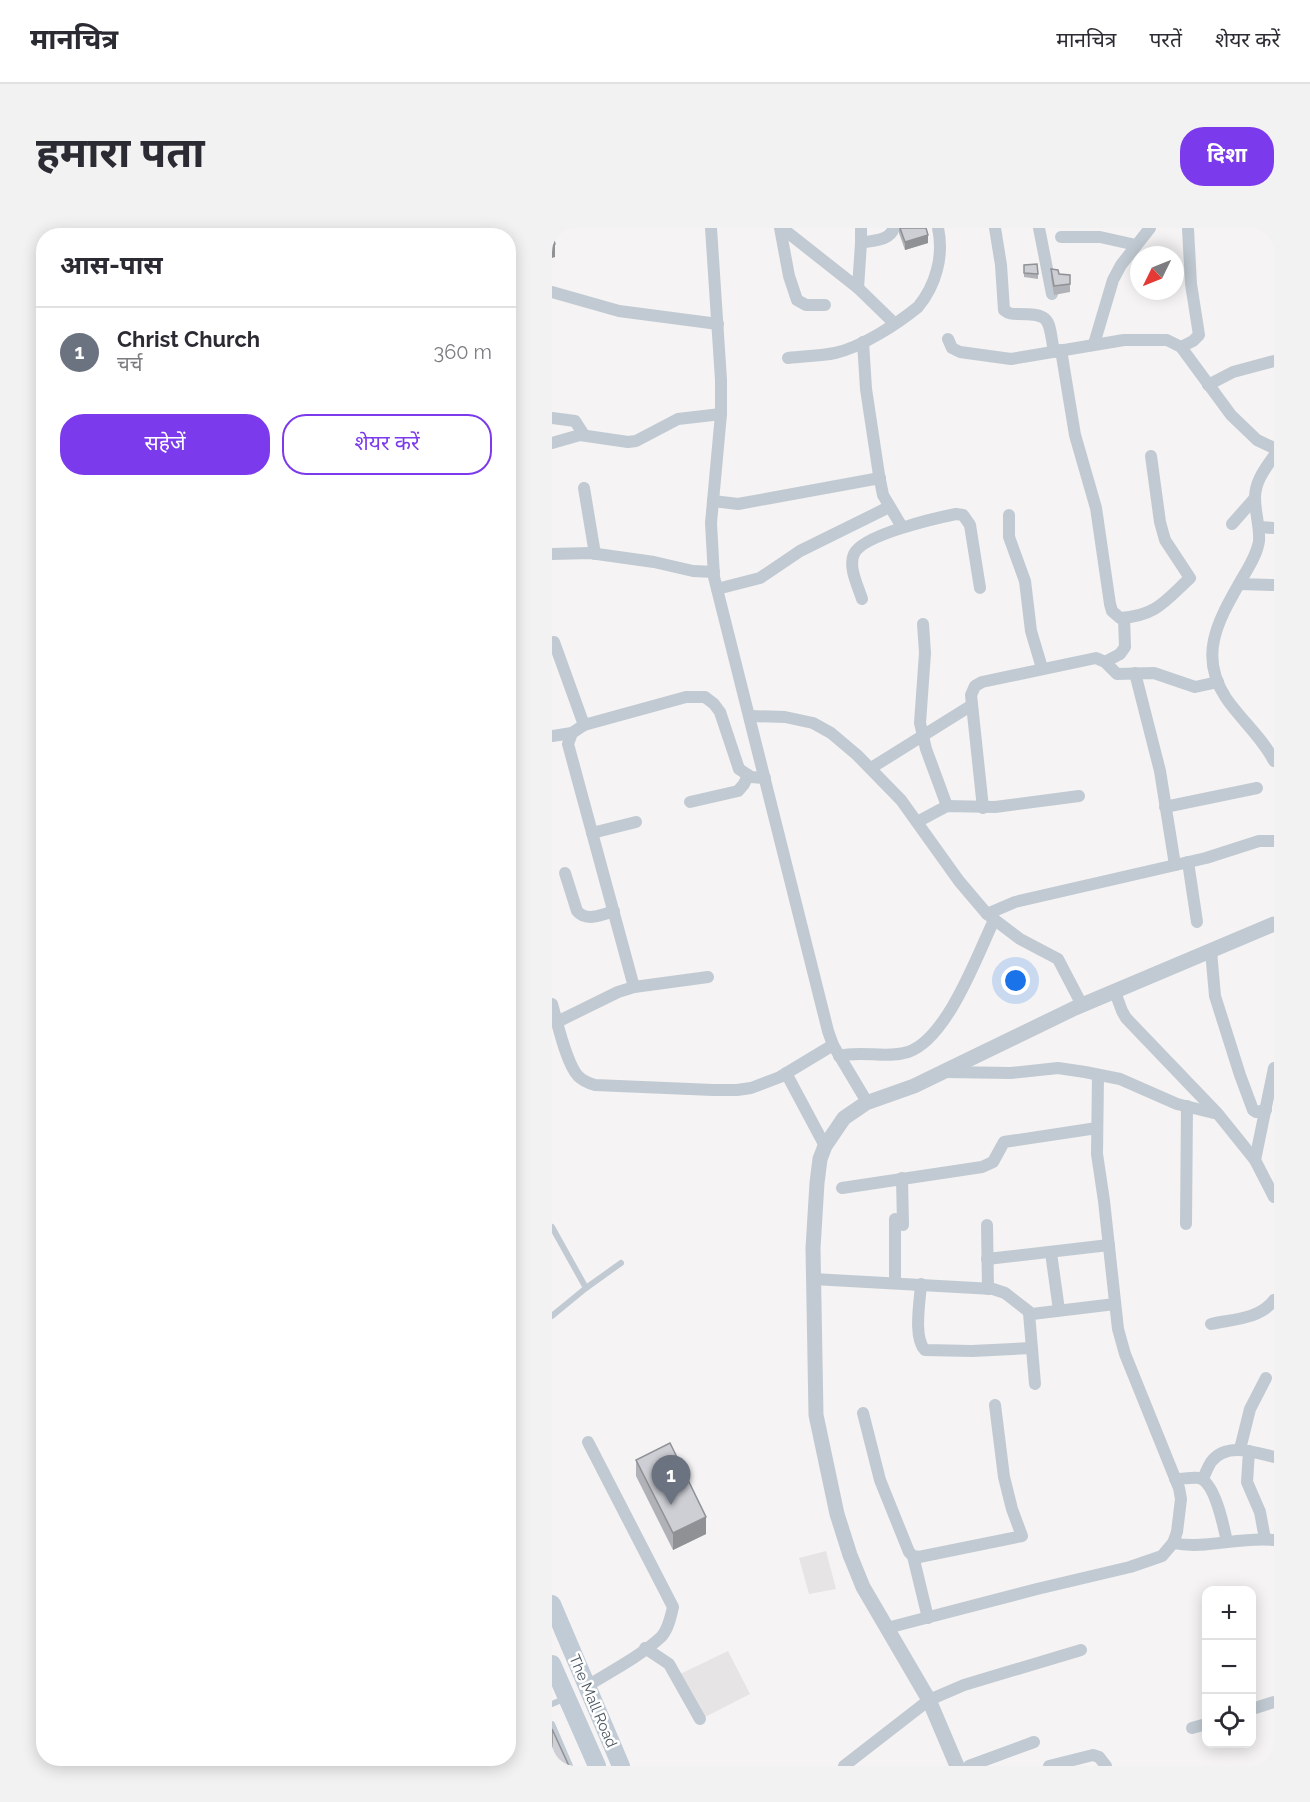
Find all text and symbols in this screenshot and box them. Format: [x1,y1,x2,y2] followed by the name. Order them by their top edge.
[30,23,118,56] text: मानचित्र
[1056,27,1116,52] text: मानचित्र
[1149,27,1182,52] text: परतें
[1215,27,1280,52] text: शेयर करें
[1180,127,1274,186] button: दिशा
[36,128,205,177] text: हमारा पता
[1130,246,1184,300] north arrow
[60,250,163,280] text: आस-पास
[117,326,260,352] text: Christ Church
[75,340,84,364] text: 1
[434,340,492,364] text: 360 m
[117,352,142,376] text: चर्च
[60,414,270,475] button: सहेजें
[282,414,492,475] button: शेयर करें
[1001,966,1030,995] your location
[652,1456,690,1505] pin: 1
[1202,1586,1256,1748] map controls
[1202,1586,1256,1640] button: +
[1202,1640,1256,1694] button: −
[565,1652,621,1750] street label: The Mall Road
[1202,1694,1256,1748] button: locate

